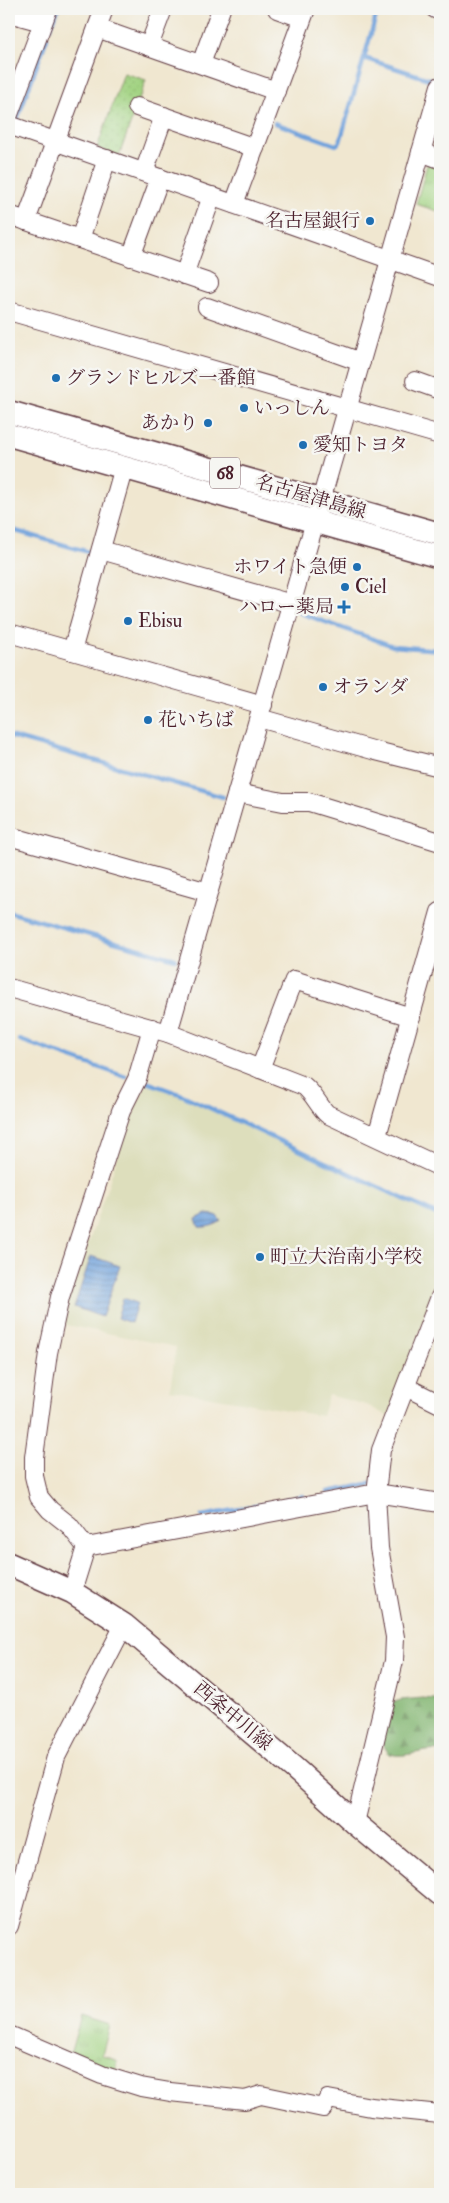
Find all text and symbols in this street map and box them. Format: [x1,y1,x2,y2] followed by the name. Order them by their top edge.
[265,209,360,233] place label: 名古屋銀行
[364,215,376,227] marker: 名古屋銀行
[66,366,255,390] place label: グランドヒルズ一番館
[50,372,62,384] marker: グランドヒルズ一番館
[254,396,330,420] place label: いっしん
[238,402,250,414] marker: いっしん
[141,411,198,435] place label: あかり
[202,417,214,429] marker: あかり
[313,433,408,457] place label: 愛知トヨタ
[297,439,309,451] marker: 愛知トヨタ
[210,458,240,488] road number: 68
[253,470,369,524] street label: 名古屋津島線
[234,555,347,579] place label: ホワイト急便
[351,561,363,573] marker: ホワイト急便
[355,575,387,599] place label: Ciel
[339,581,351,593] marker: Ciel
[239,595,334,619] place label: ハロー薬局
[338,601,350,613] marker: ハロー薬局
[138,609,183,633] place label: Ebisu
[122,615,134,627] marker: Ebisu
[333,675,408,699] place label: オランダ
[317,681,329,693] marker: オランダ
[158,708,234,732] place label: 花いちば
[142,714,154,726] marker: 花いちば
[270,1245,422,1269] place label: 町立大治南小学校
[254,1251,266,1263] marker: 町立大治南小学校
[189,1676,277,1756] street label: 西条中川線

